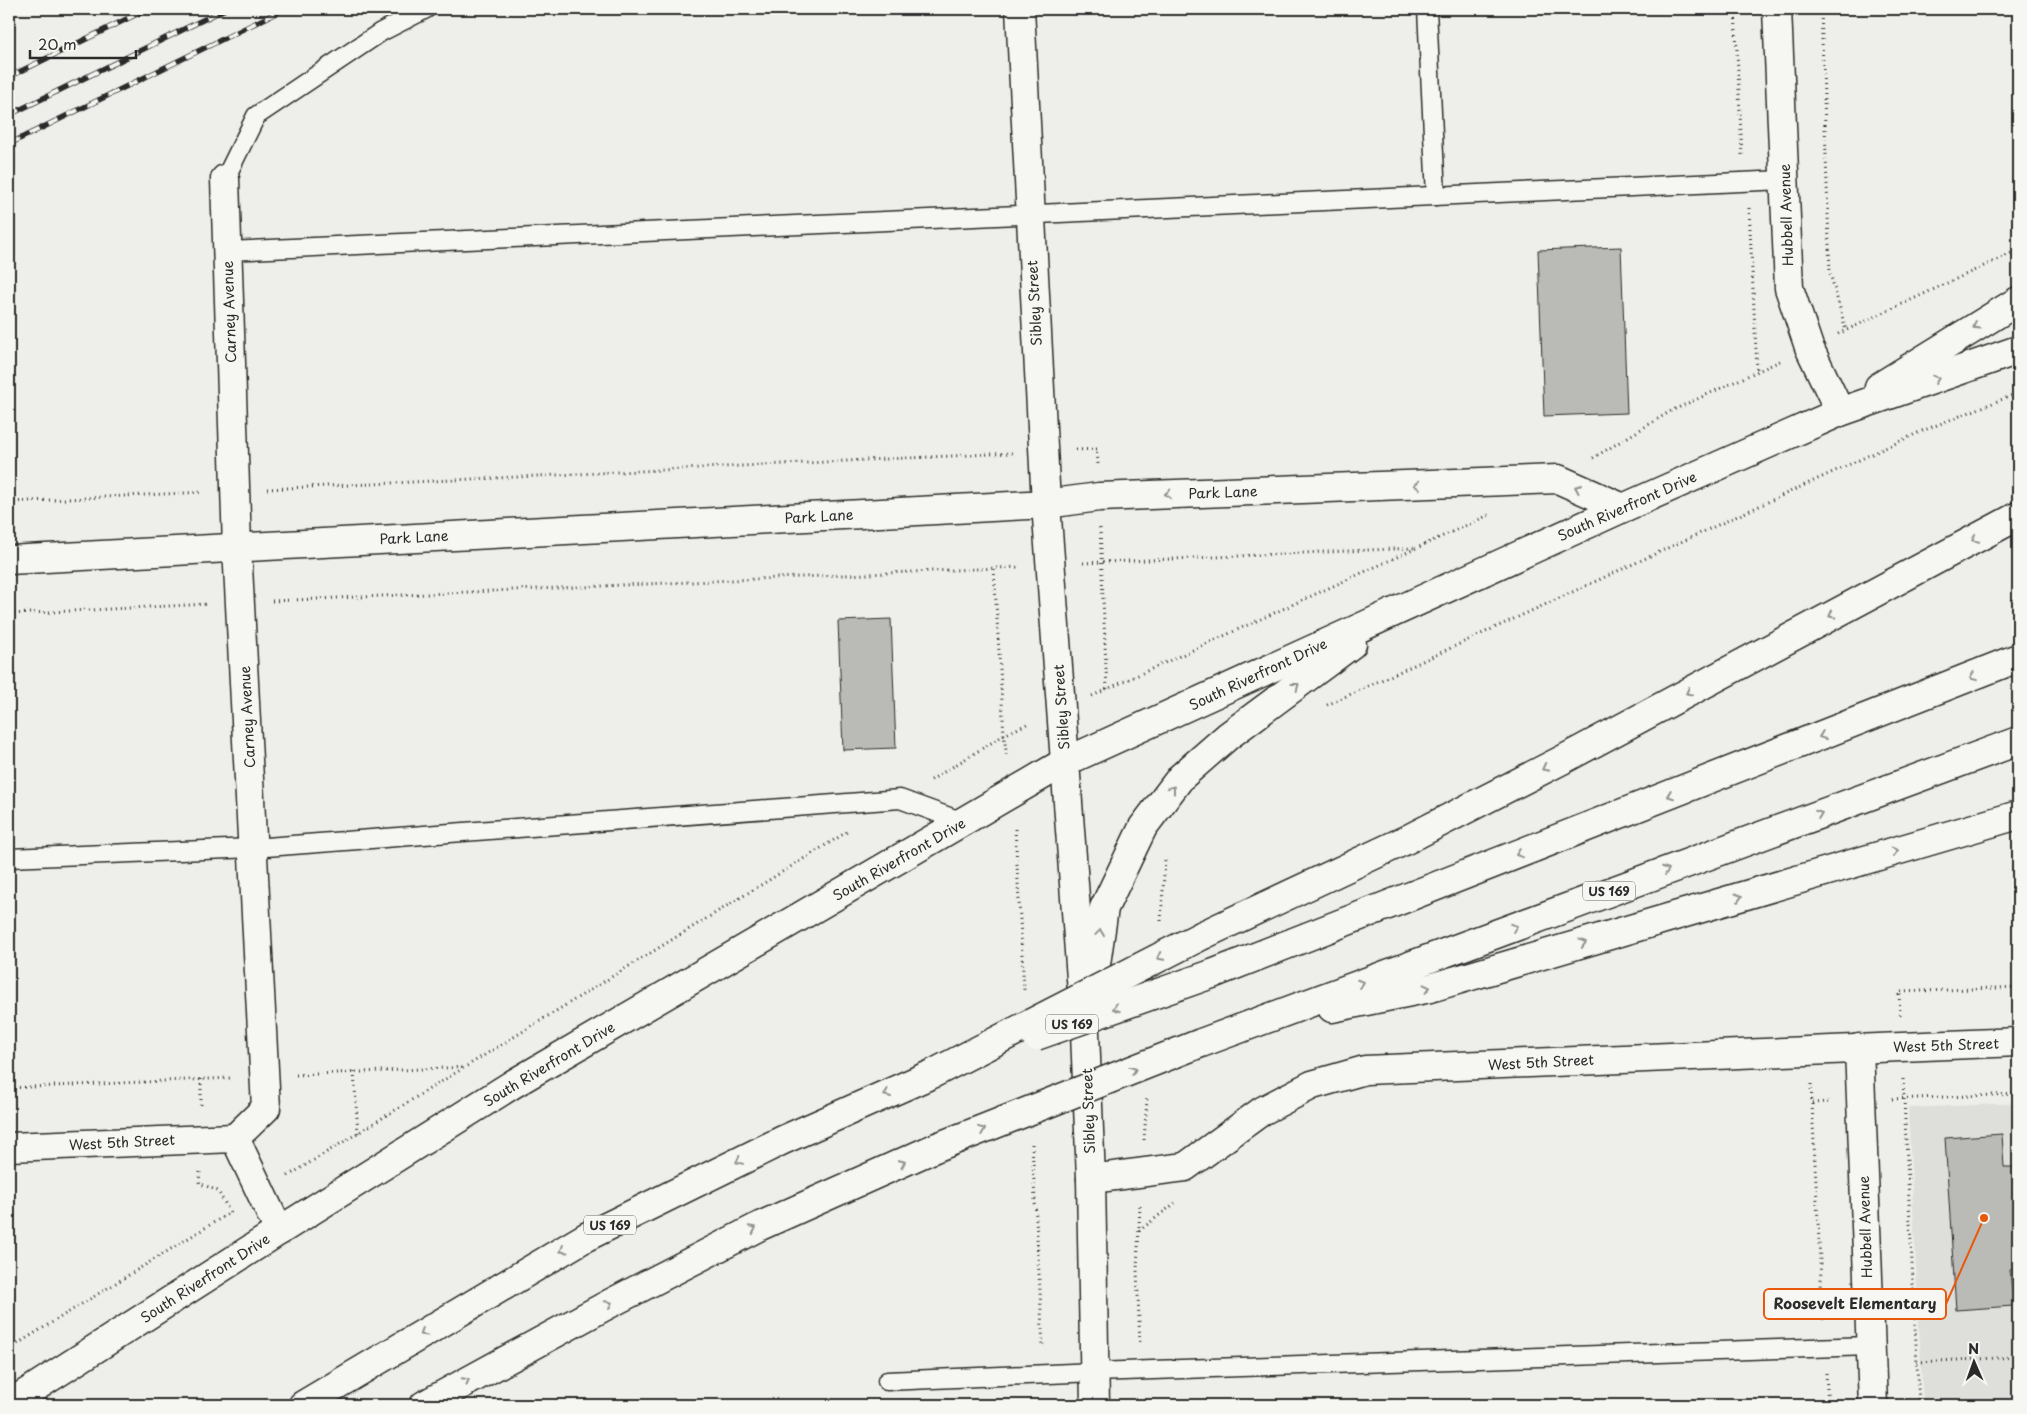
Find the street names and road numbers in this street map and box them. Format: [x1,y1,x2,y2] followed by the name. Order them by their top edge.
[1774,163,1798,267] street label: Hubbell Avenue
[1021,259,1047,346] street label: Sibley Street
[217,260,241,363] street label: Carney Avenue
[1554,466,1700,546] street label: South Riverfront Drive
[1188,480,1258,504] street label: Park Lane
[784,504,854,528] street label: Park Lane
[379,525,449,549] street label: Park Lane
[1186,633,1330,715] street label: South Riverfront Drive
[1048,663,1074,750] street label: Sibley Street
[234,665,260,769] street label: Carney Avenue
[829,812,969,906] street label: South Riverfront Drive
[1583,881,1635,900] road number: US 169
[1046,1014,1098,1034] road number: US 169
[479,1016,619,1112] street label: South Riverfront Drive
[1893,1033,2000,1057] street label: West 5th Street
[1487,1049,1595,1075] street label: West 5th Street
[1076,1068,1100,1154] street label: Sibley Street
[68,1129,176,1155] street label: West 5th Street
[1853,1175,1877,1279] street label: Hubbell Avenue
[584,1216,636,1234] road number: US 169
[136,1228,274,1328] street label: South Riverfront Drive

